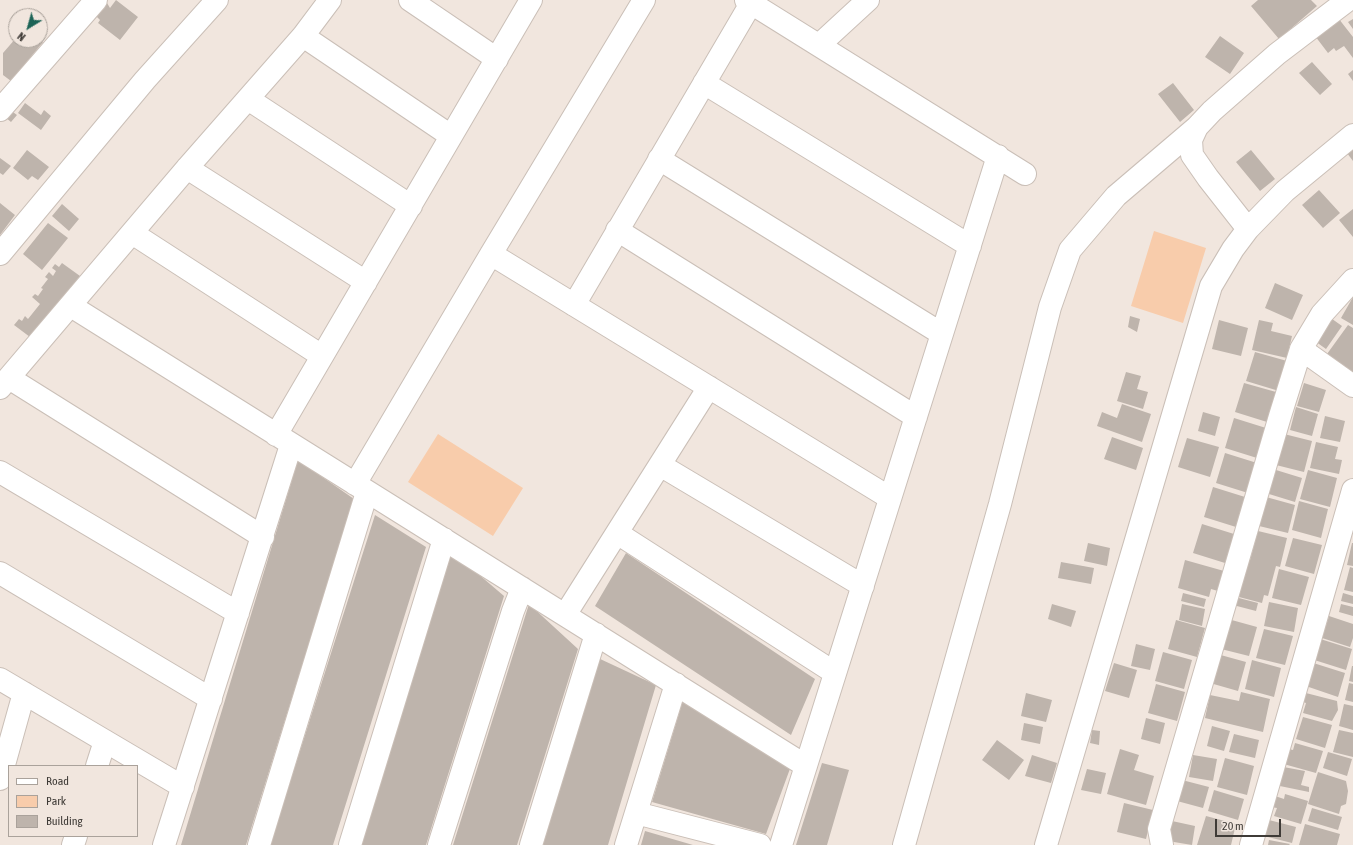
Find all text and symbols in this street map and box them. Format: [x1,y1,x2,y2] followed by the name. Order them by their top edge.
[8,8,48,48] north arrow
[15,30,28,44] text: N
[8,765,138,837] legend
[46,774,69,788] text: Road
[46,794,66,808] text: Park
[1217,811,1283,837] scale bar
[46,814,83,828] text: Building
[1222,819,1244,833] text: 20 m

